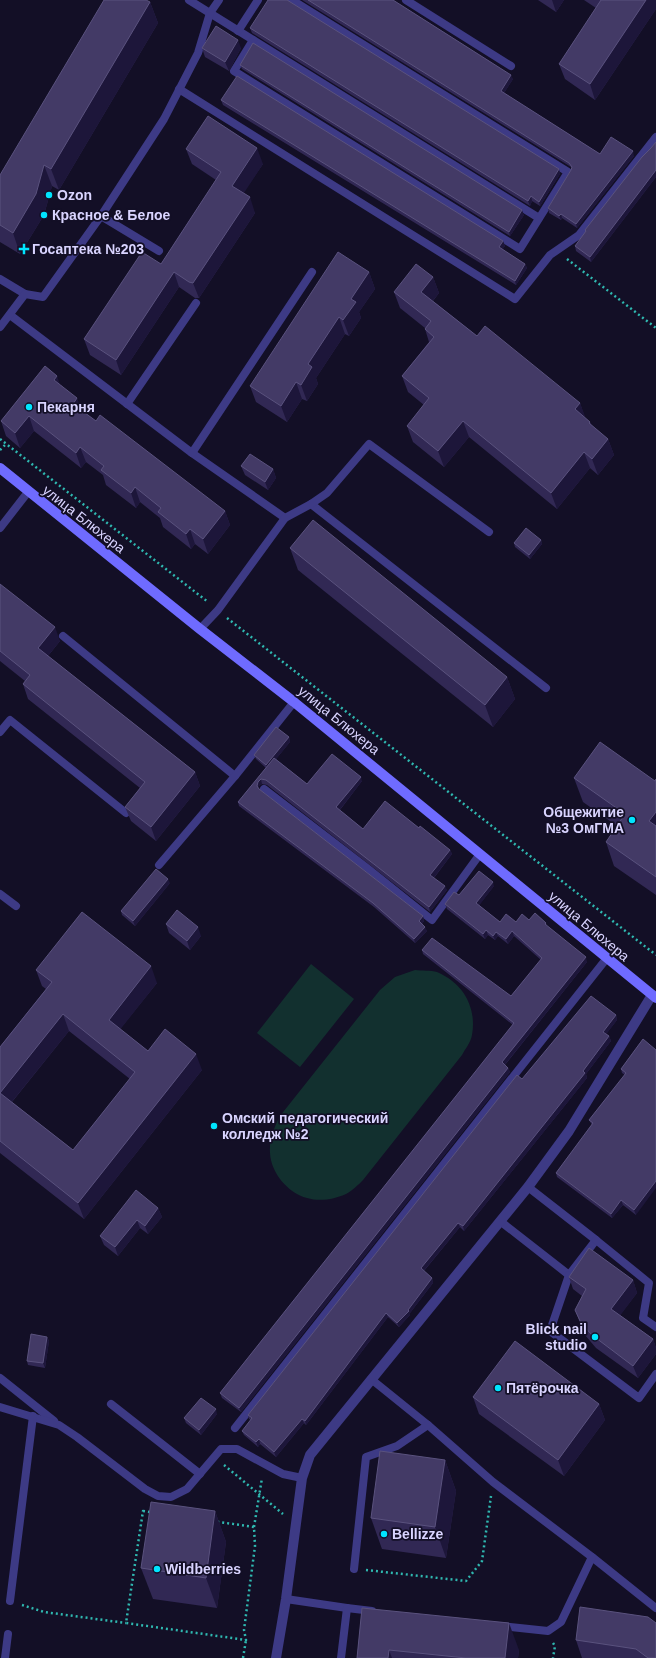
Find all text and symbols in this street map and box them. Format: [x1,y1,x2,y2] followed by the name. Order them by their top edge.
[57,187,92,203] place label: Ozon
[44,190,54,200] marker: Ozon
[52,207,170,223] place label: Красное & Белое
[39,210,49,220] marker: Красное & Белое
[32,241,144,257] place label: Госаптека №203
[19,244,29,254] marker: Госаптека №203
[37,399,95,415] place label: Пекарня
[24,402,34,412] marker: Пекарня
[40,482,129,556] street label: улица Блюхера
[295,682,383,758] street label: улица Блюхера
[543,804,624,836] place label: Общежитие №3 ОмГМА
[627,815,637,825] marker: Общежитие №3 ОмГМА
[546,888,633,964] street label: улица Блюхера
[222,1110,388,1142] place label: Омский педагогический колледж №2
[209,1121,219,1131] marker: Омский педагогический колледж №2
[526,1321,587,1353] place label: Blick nail studio
[590,1332,600,1342] marker: Blick nail studio
[506,1380,579,1396] place label: Пятёрочка
[493,1383,503,1393] marker: Пятёрочка
[392,1526,444,1542] place label: Bellizze
[379,1529,389,1539] marker: Bellizze
[165,1561,241,1577] place label: Wildberries
[152,1564,162,1574] marker: Wildberries

